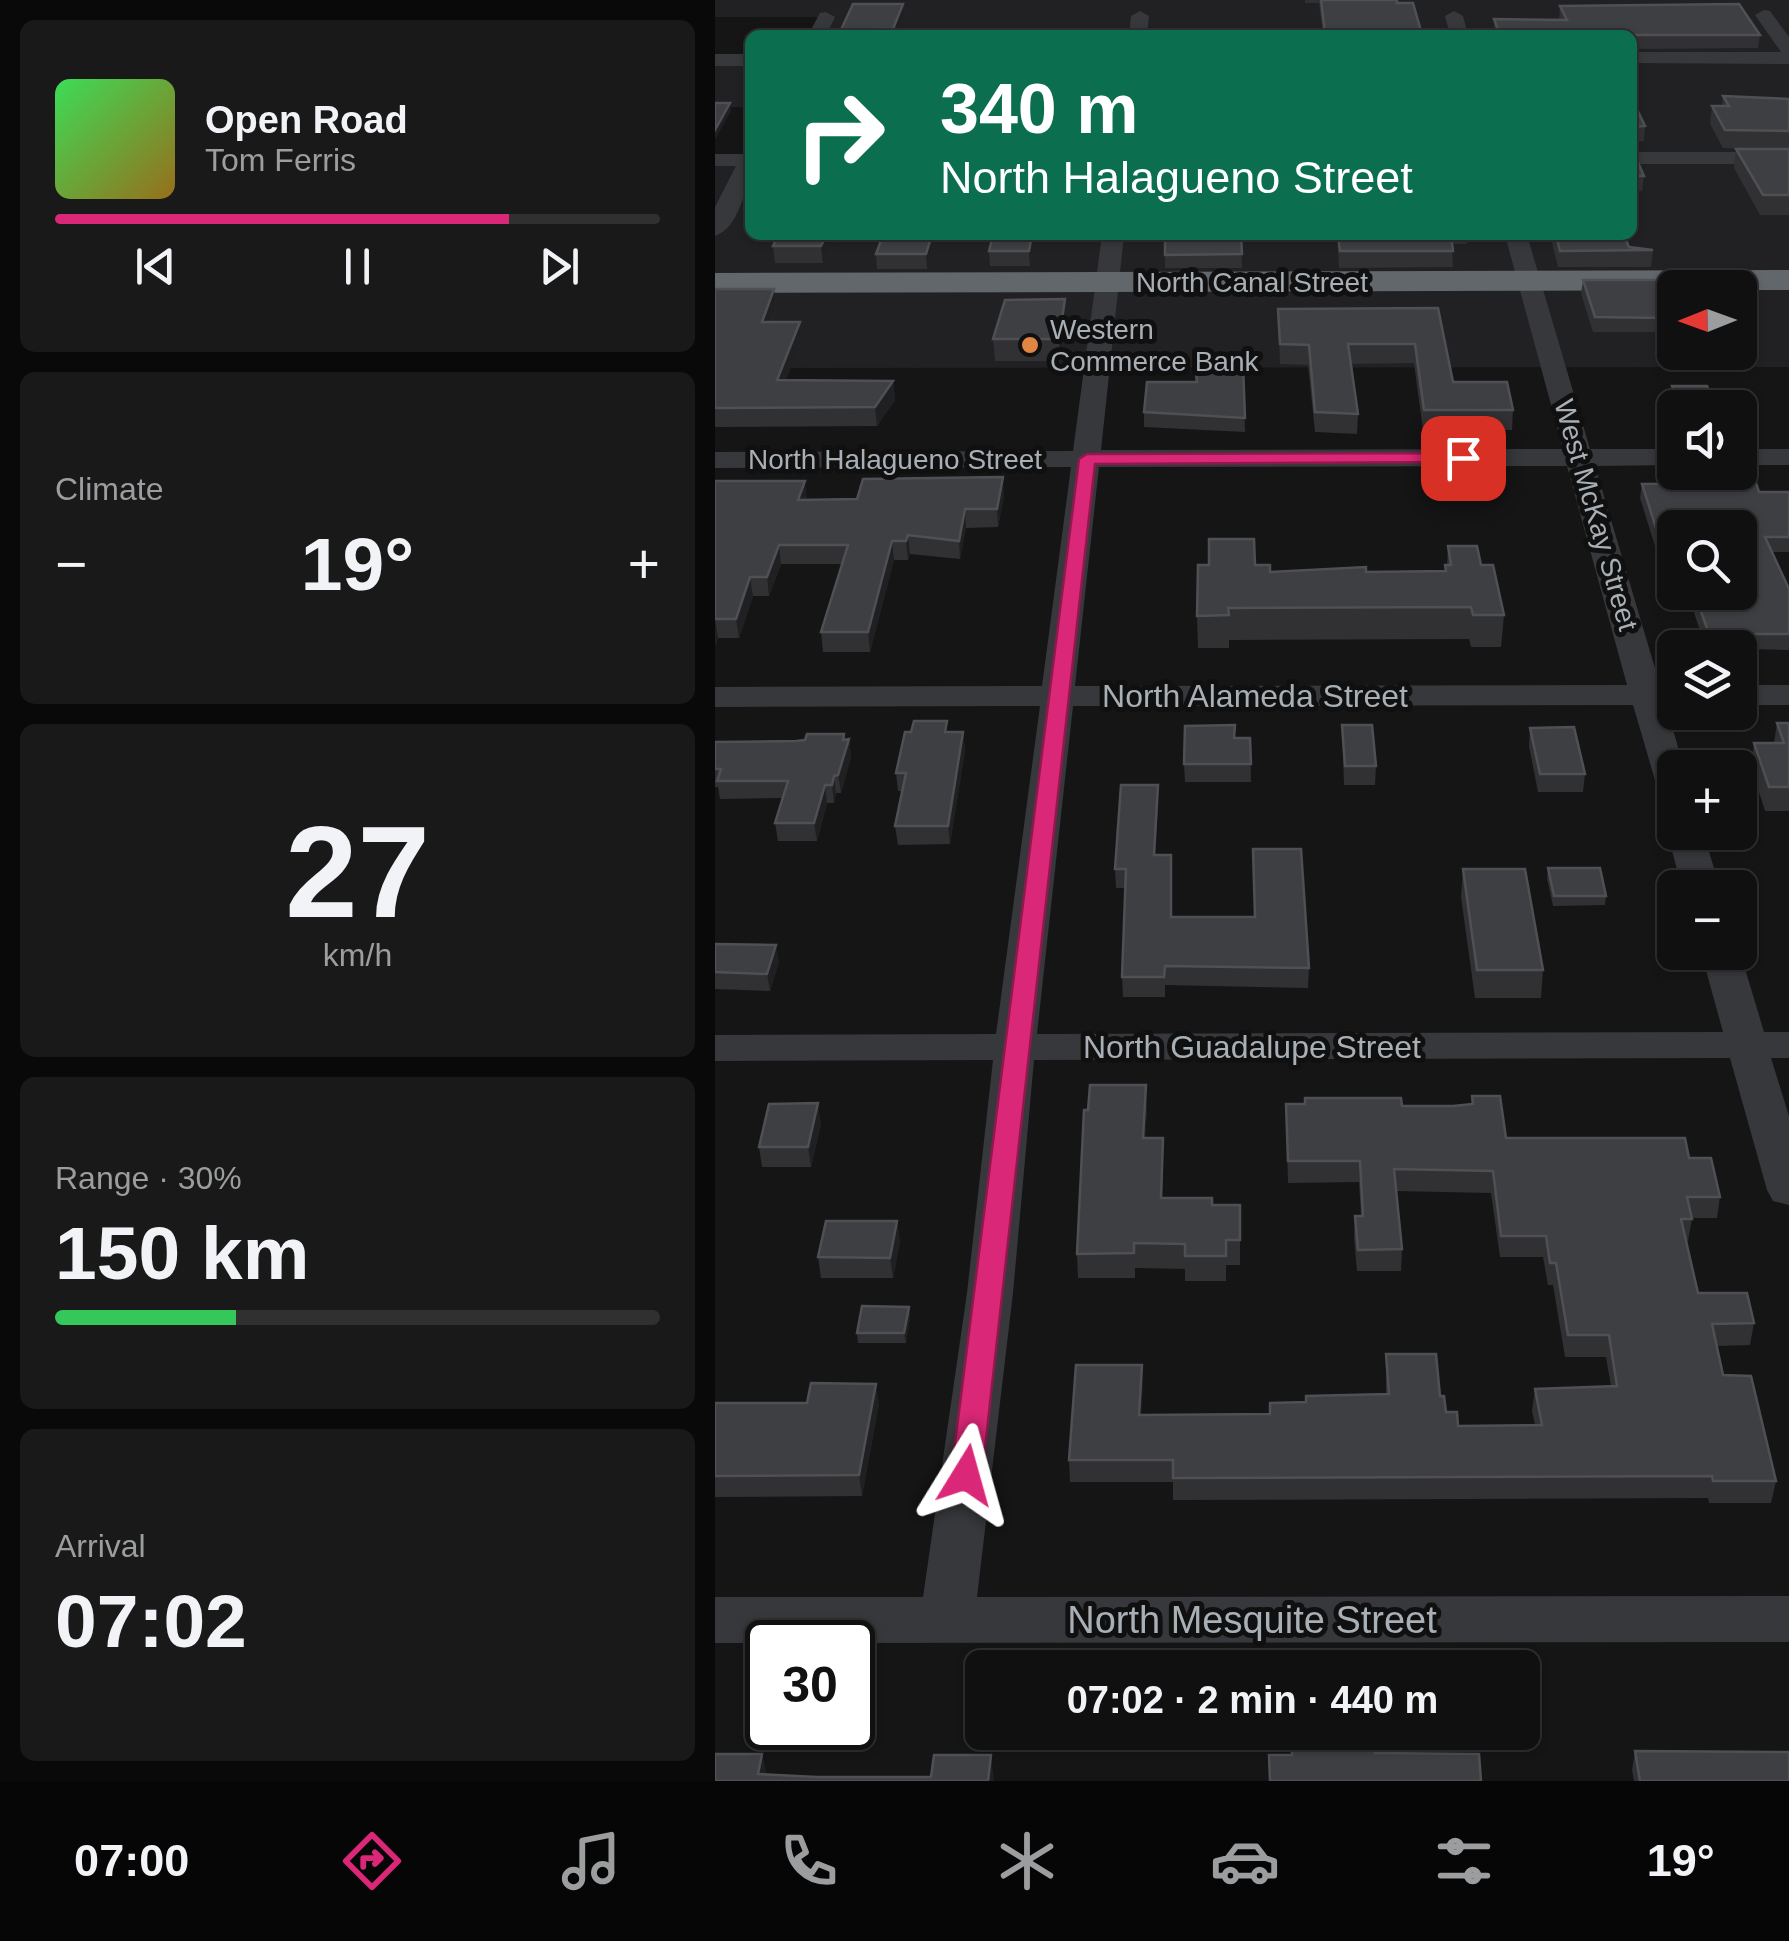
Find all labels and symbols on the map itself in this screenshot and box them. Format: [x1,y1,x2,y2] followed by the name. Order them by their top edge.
[1136,267,1368,298] street label: North Canal Street
[1657,270,1757,370] north arrow
[1050,314,1260,377] place label: Western Commerce Bank
[1019,334,1041,356] marker: Western Commerce Bank
[1548,396,1644,634] street label: West McKay Street
[1421,416,1506,501] pin
[748,444,1042,475] street label: North Halagueno Street
[1102,678,1408,714] street label: North Alameda Street
[1083,1029,1421,1065] street label: North Guadalupe Street
[914,1423,1018,1527] position arrow
[1067,1599,1437,1641] street label: North Mesquite Street
[745,1620,875,1750] speed limit sign: 30

